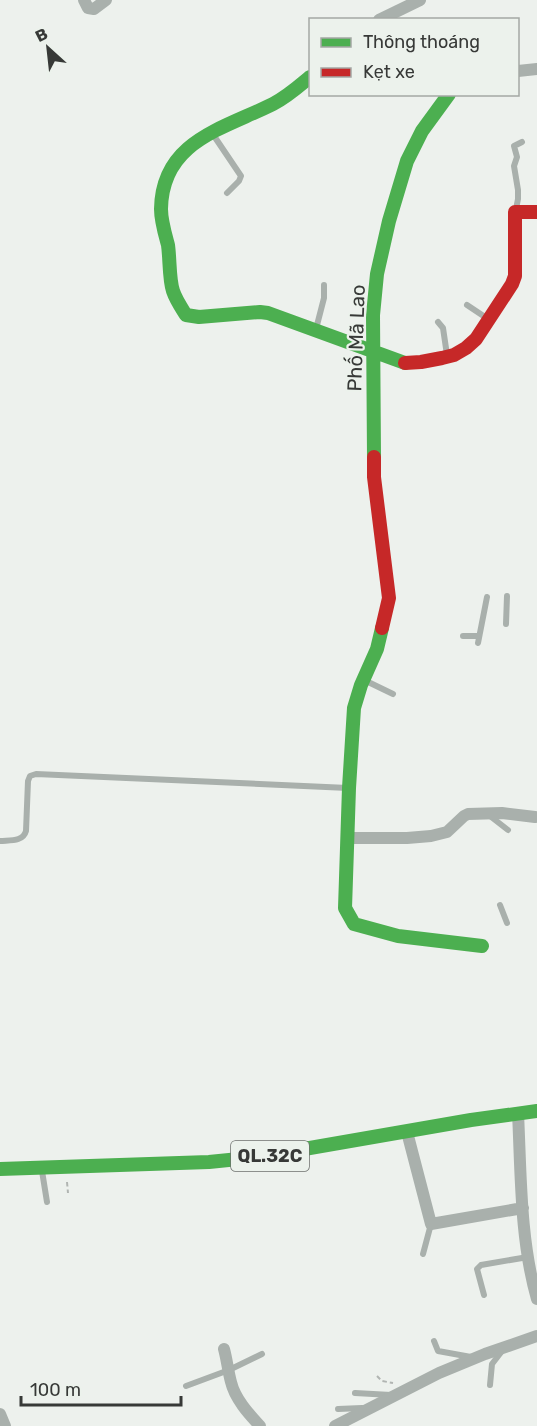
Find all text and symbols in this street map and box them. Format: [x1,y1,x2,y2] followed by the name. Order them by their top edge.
[18,18,78,78] north arrow
[309,18,519,96] legend
[32,24,51,46] text: B
[363,31,480,53] text: Thông thoáng
[363,61,415,83] text: Kẹt xe
[342,284,370,392] street label: Phố Mã Lao
[231,1141,309,1171] road number: QL.32C
[21,1369,182,1407] scale bar
[30,1379,81,1401] text: 100 m

